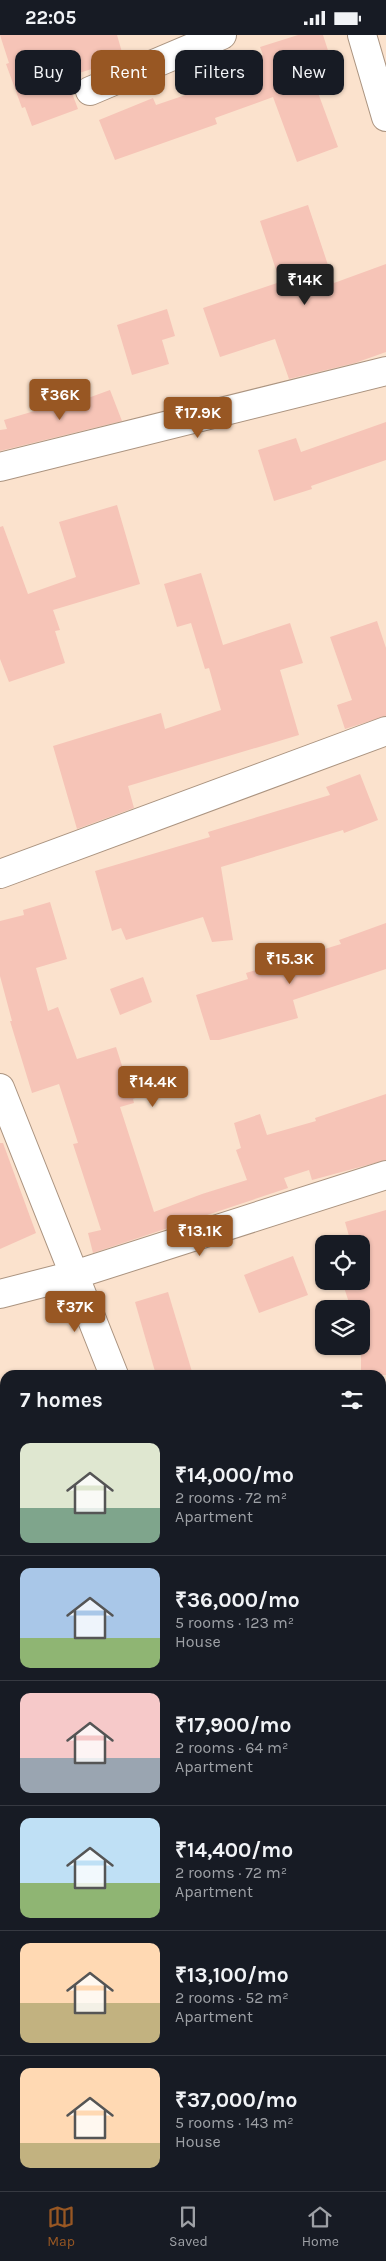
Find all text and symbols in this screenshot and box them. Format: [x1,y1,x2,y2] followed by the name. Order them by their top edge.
[25,7,76,29] text: 22:05
[15,50,81,95] chip: Buy
[91,50,165,95] chip: Rent
[175,50,263,95] chip: Filters
[273,50,344,95] chip: New
[275,263,335,306] pin: ₹14K
[288,270,322,289] text: ₹14K
[30,379,90,421] pin: ₹36K
[40,385,80,404] text: ₹36K
[157,397,239,439] pin: ₹17.9K
[175,403,221,422] text: ₹17.9K
[249,943,331,985] pin: ₹15.3K
[266,949,314,968] text: ₹15.3K
[112,1065,194,1108] pin: ₹14.4K
[129,1072,177,1091] text: ₹14.4K
[159,1215,241,1257] pin: ₹13.1K
[178,1221,222,1240] text: ₹13.1K
[315,1235,370,1355] map controls
[315,1235,370,1290] button: locate
[45,1291,105,1333] pin: ₹37K
[56,1297,94,1316] text: ₹37K
[315,1300,370,1355] button: layers
[338,1386,366,1414] icon: filters
[20,1388,103,1412] text: 7 homes
[60,1463,120,1523] icon: home
[175,1463,294,1487] text: ₹14,000/mo
[175,1488,287,1507] text: 2 rooms · 72 m²
[175,1507,253,1526] text: Apartment
[60,1588,120,1648] icon: home
[175,1588,300,1612] text: ₹36,000/mo
[175,1613,294,1632] text: 5 rooms · 123 m²
[175,1632,221,1651] text: House
[60,1713,120,1773] icon: home
[175,1713,291,1737] text: ₹17,900/mo
[175,1738,288,1757] text: 2 rooms · 64 m²
[175,1757,253,1776] text: Apartment
[60,1838,120,1898] icon: home
[175,1838,293,1862] text: ₹14,400/mo
[175,1863,287,1882] text: 2 rooms · 72 m²
[175,1882,253,1901] text: Apartment
[60,1963,120,2023] icon: home
[175,1963,289,1987] text: ₹13,100/mo
[175,1988,289,2007] text: 2 rooms · 52 m²
[175,2007,253,2026] text: Apartment
[60,2088,120,2148] icon: home
[175,2088,297,2112] text: ₹37,000/mo
[175,2113,294,2132] text: 5 rooms · 143 m²
[175,2132,221,2151] text: House
[47,2203,75,2250] tab: Map
[169,2203,208,2250] tab: Saved
[302,2203,339,2250] tab: Home

